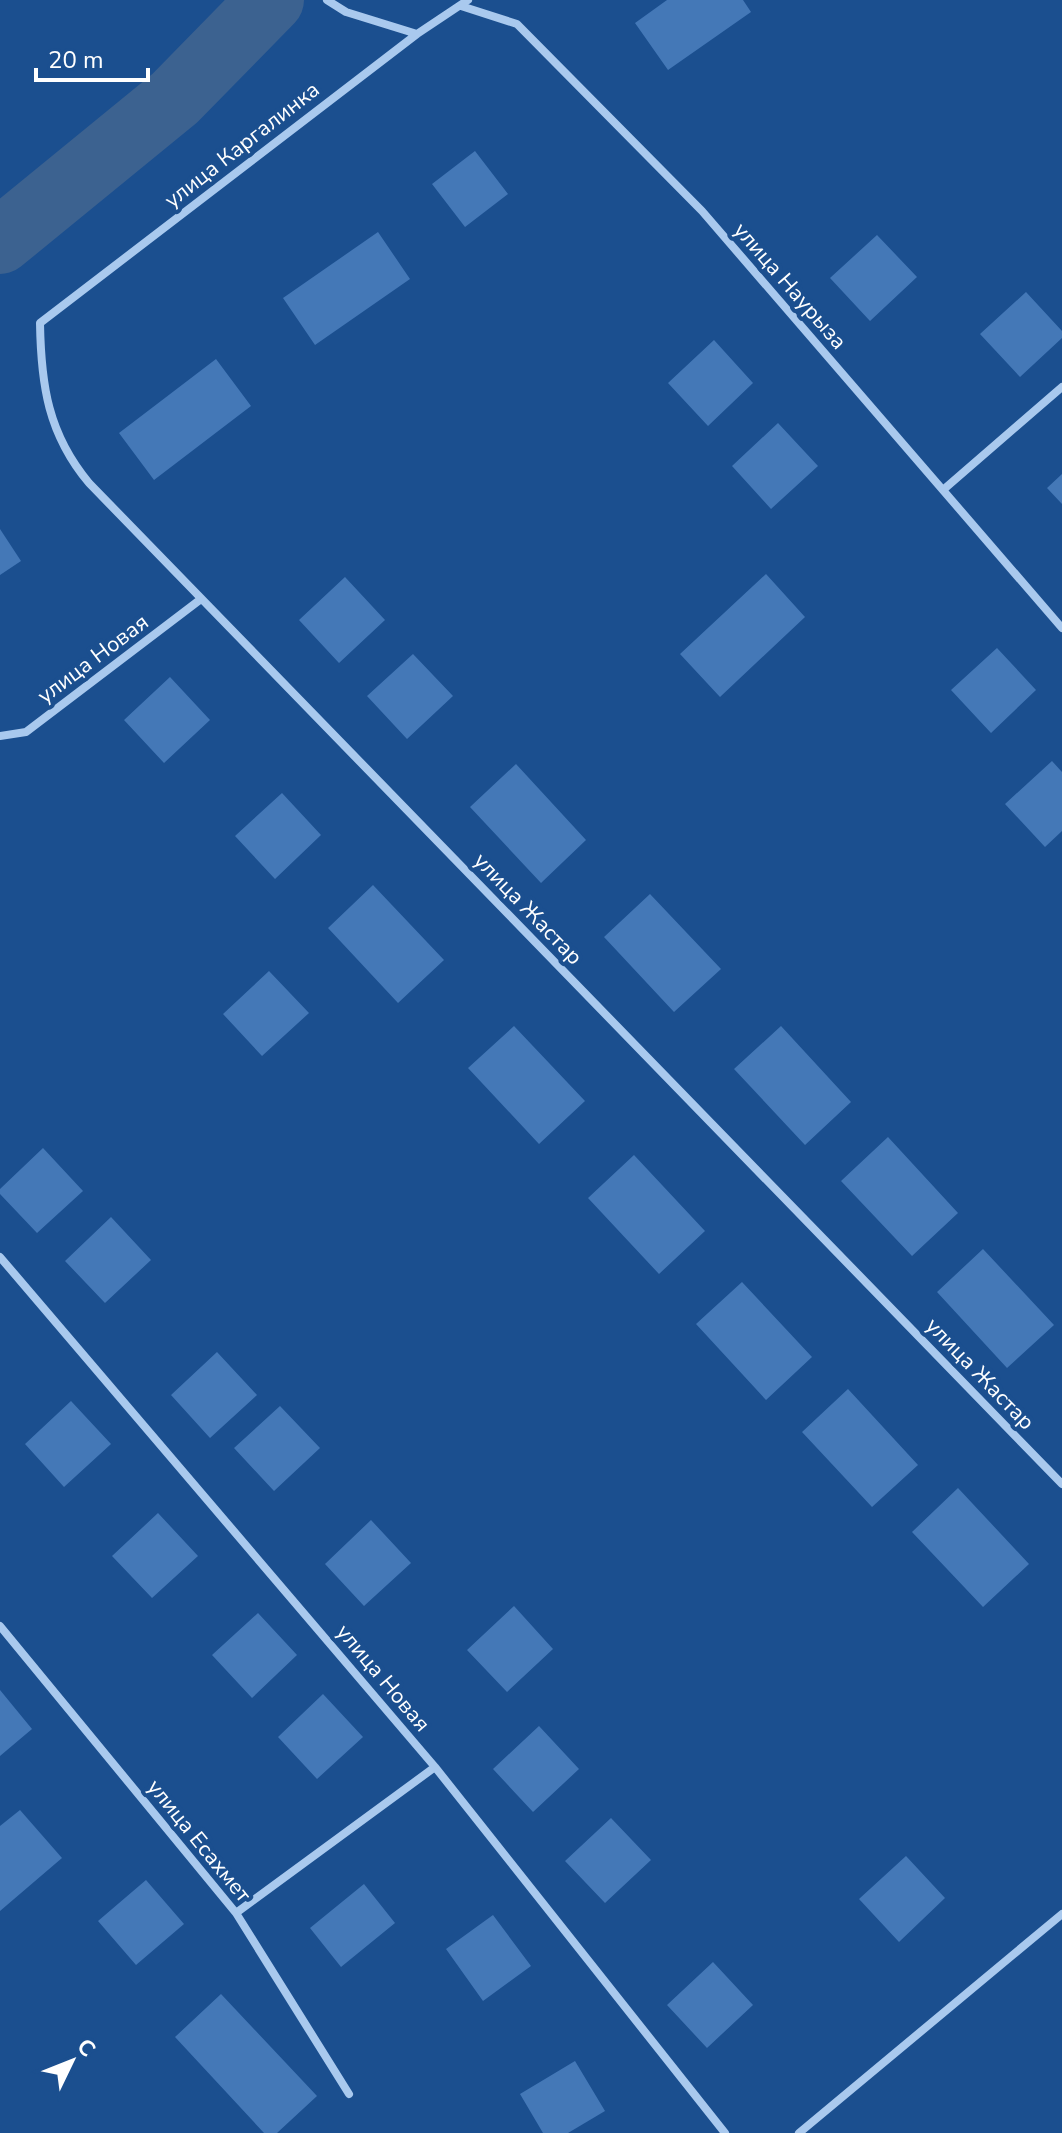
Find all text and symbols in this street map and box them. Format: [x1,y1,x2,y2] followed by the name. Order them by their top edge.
[36,32,148,82] scale bar
[48,44,104,76] text: 20 m
[158,75,326,215] street label: улица Каргалинка
[727,216,853,356] street label: улица Наурыза
[31,607,155,711] street label: улица Новая
[467,846,589,972] street label: улица Жастар
[919,1311,1041,1437] street label: улица Жастар
[329,1618,437,1738] street label: улица Новая
[140,1773,258,1909] street label: улица Есахмет
[32,2021,112,2101] north arrow
[70,2032,102,2064] text: С

